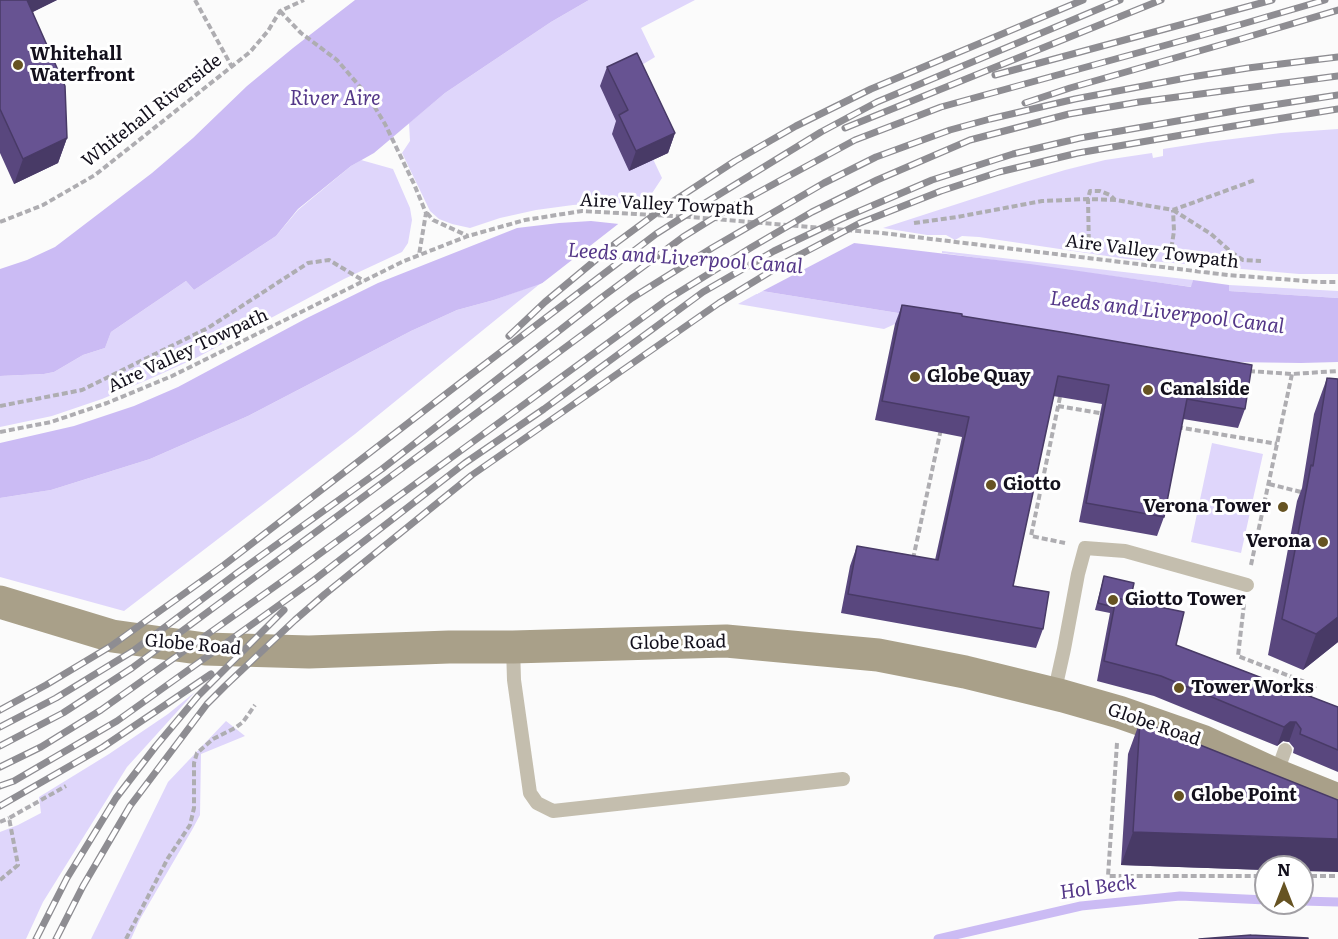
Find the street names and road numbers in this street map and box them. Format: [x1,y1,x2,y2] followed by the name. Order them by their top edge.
[78,50,226,172] street label: Whitehall Riverside
[579,190,755,220] street label: Aire Valley Towpath
[1064,231,1240,273] street label: Aire Valley Towpath
[104,304,272,398] street label: Aire Valley Towpath
[144,630,242,660] street label: Globe Road
[629,631,727,655] street label: Globe Road
[1105,699,1203,751] street label: Globe Road

